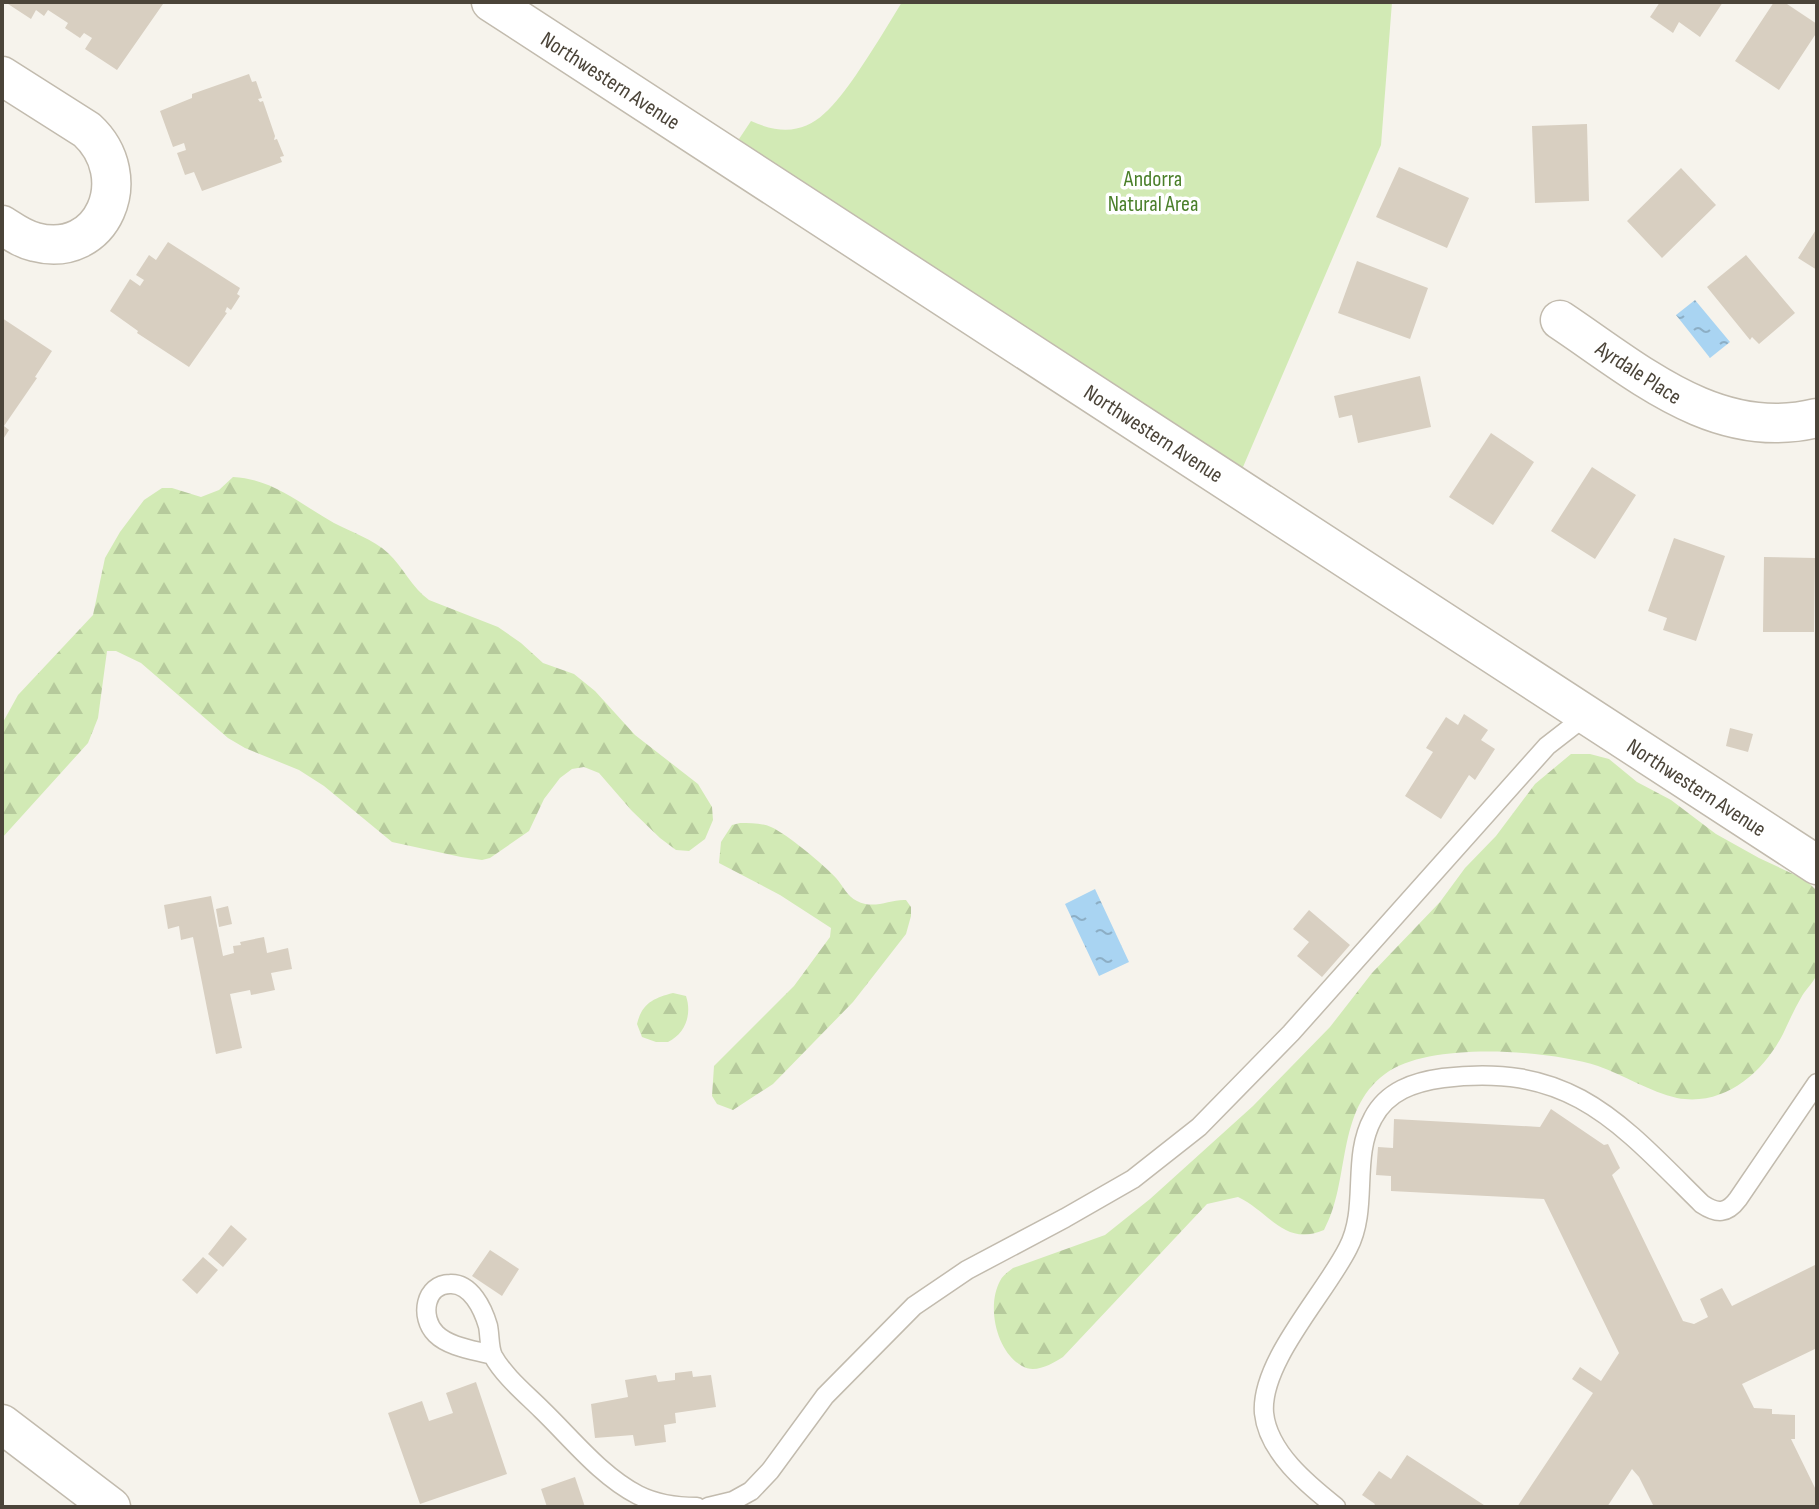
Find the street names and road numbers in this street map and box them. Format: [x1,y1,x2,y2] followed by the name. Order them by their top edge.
[536,26,685,136] street label: Northwestern Avenue
[1589,335,1686,411] street label: Ayrdale Place
[1079,379,1228,489] street label: Northwestern Avenue
[1622,733,1771,843] street label: Northwestern Avenue

